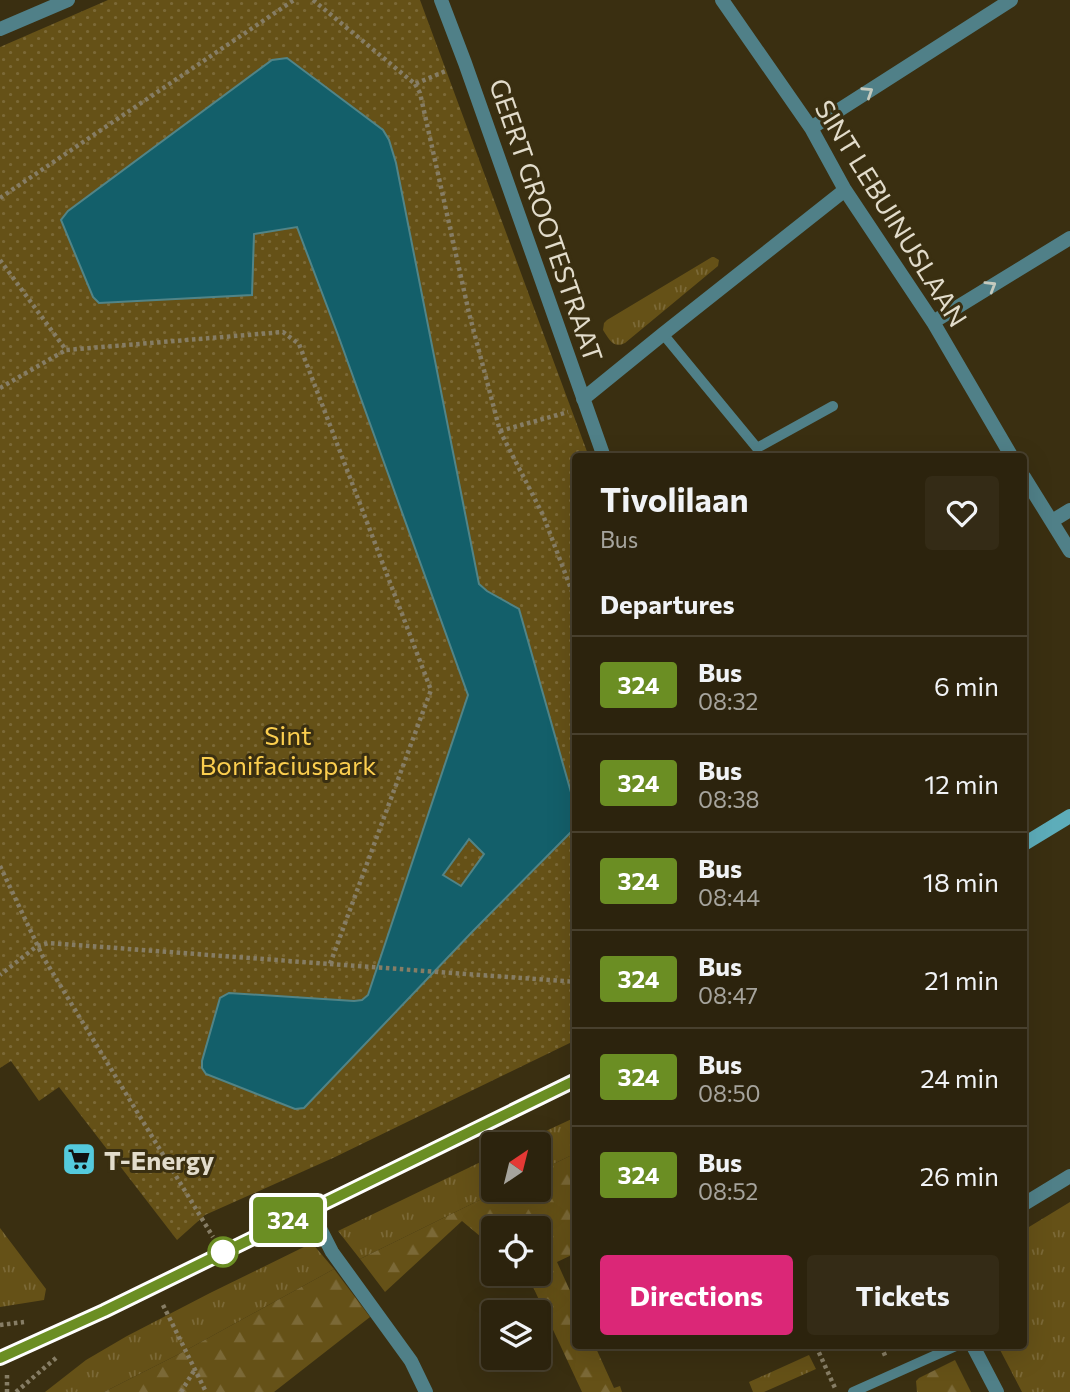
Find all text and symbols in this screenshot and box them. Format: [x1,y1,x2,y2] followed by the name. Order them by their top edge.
[484,74,610,366] street label: GEERT GROOTESTRAAT
[860,87,873,100] one-way arrow
[810,94,974,332] street label: SINT LEBUINUSLAAN
[984,282,997,295] one-way arrow
[925,476,999,550] button: heart
[600,478,748,519] text: Tivolilaan
[600,525,638,553] text: Bus
[600,588,735,619] text: Departures
[698,656,742,687] text: Bus
[618,670,659,699] text: 324
[934,670,999,701] text: 6 min
[698,687,758,715] text: 08:32
[200,719,376,780] park label: Sint Bonifaciuspark
[698,754,742,785] text: Bus
[618,768,659,797] text: 324
[924,768,999,799] text: 12 min
[698,785,759,813] text: 08:38
[698,852,742,883] text: Bus
[618,866,659,895] text: 324
[923,866,999,897] text: 18 min
[698,883,760,911] text: 08:44
[698,950,742,981] text: Bus
[618,964,659,993] text: 324
[924,964,999,995] text: 21 min
[698,981,758,1009] text: 08:47
[698,1048,742,1079] text: Bus
[618,1062,659,1091] text: 324
[920,1062,999,1093] text: 24 min
[698,1079,761,1107] text: 08:50
[481,1132,551,1202] north arrow
[481,1132,551,1370] map controls
[60,1140,98,1178] supermarket icon: T-Energy
[104,1144,214,1175] place label: T-Energy
[698,1146,742,1177] text: Bus
[618,1160,659,1189] text: 324
[920,1160,999,1191] text: 26 min
[698,1177,758,1205] text: 08:52
[248,1197,328,1243] line badge: 324
[267,1205,309,1234] text: 324
[481,1216,551,1286] button: locate
[208,1237,238,1267] unlabelled marker
[600,1255,793,1335] button: Directions
[807,1255,999,1335] button: Tickets
[481,1300,551,1370] button: layers

